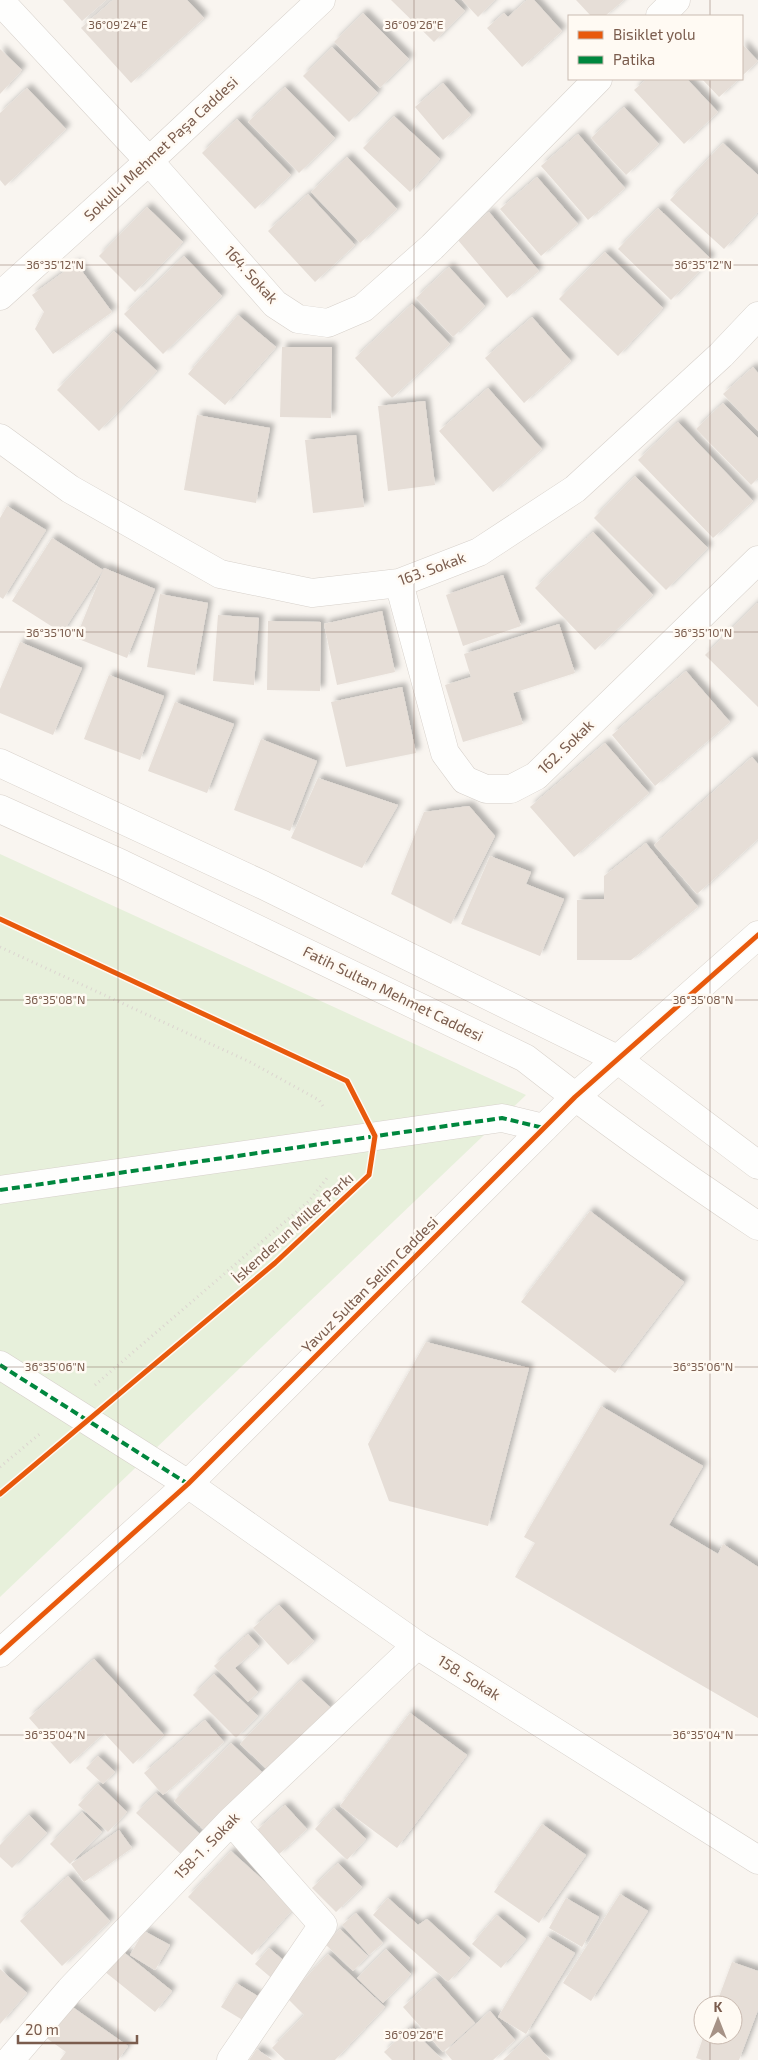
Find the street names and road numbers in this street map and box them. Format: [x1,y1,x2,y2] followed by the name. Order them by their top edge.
[80,72,242,225] street label: Sokullu Mehmet Paşa Caddesi
[221,242,282,307] street label: 164. Sokak
[396,547,468,589] street label: 163. Sokak
[534,715,597,777] street label: 162. Sokak
[300,942,487,1045] street label: Fatih Sultan Mehmet Caddesi
[228,1168,356,1286] street label: İskenderun Millet Parkı
[297,1212,441,1356] street label: Yavuz Sultan Selim Caddesi
[435,1651,504,1704] street label: 158. Sokak
[170,1808,243,1882] street label: 158-1 . Sokak

